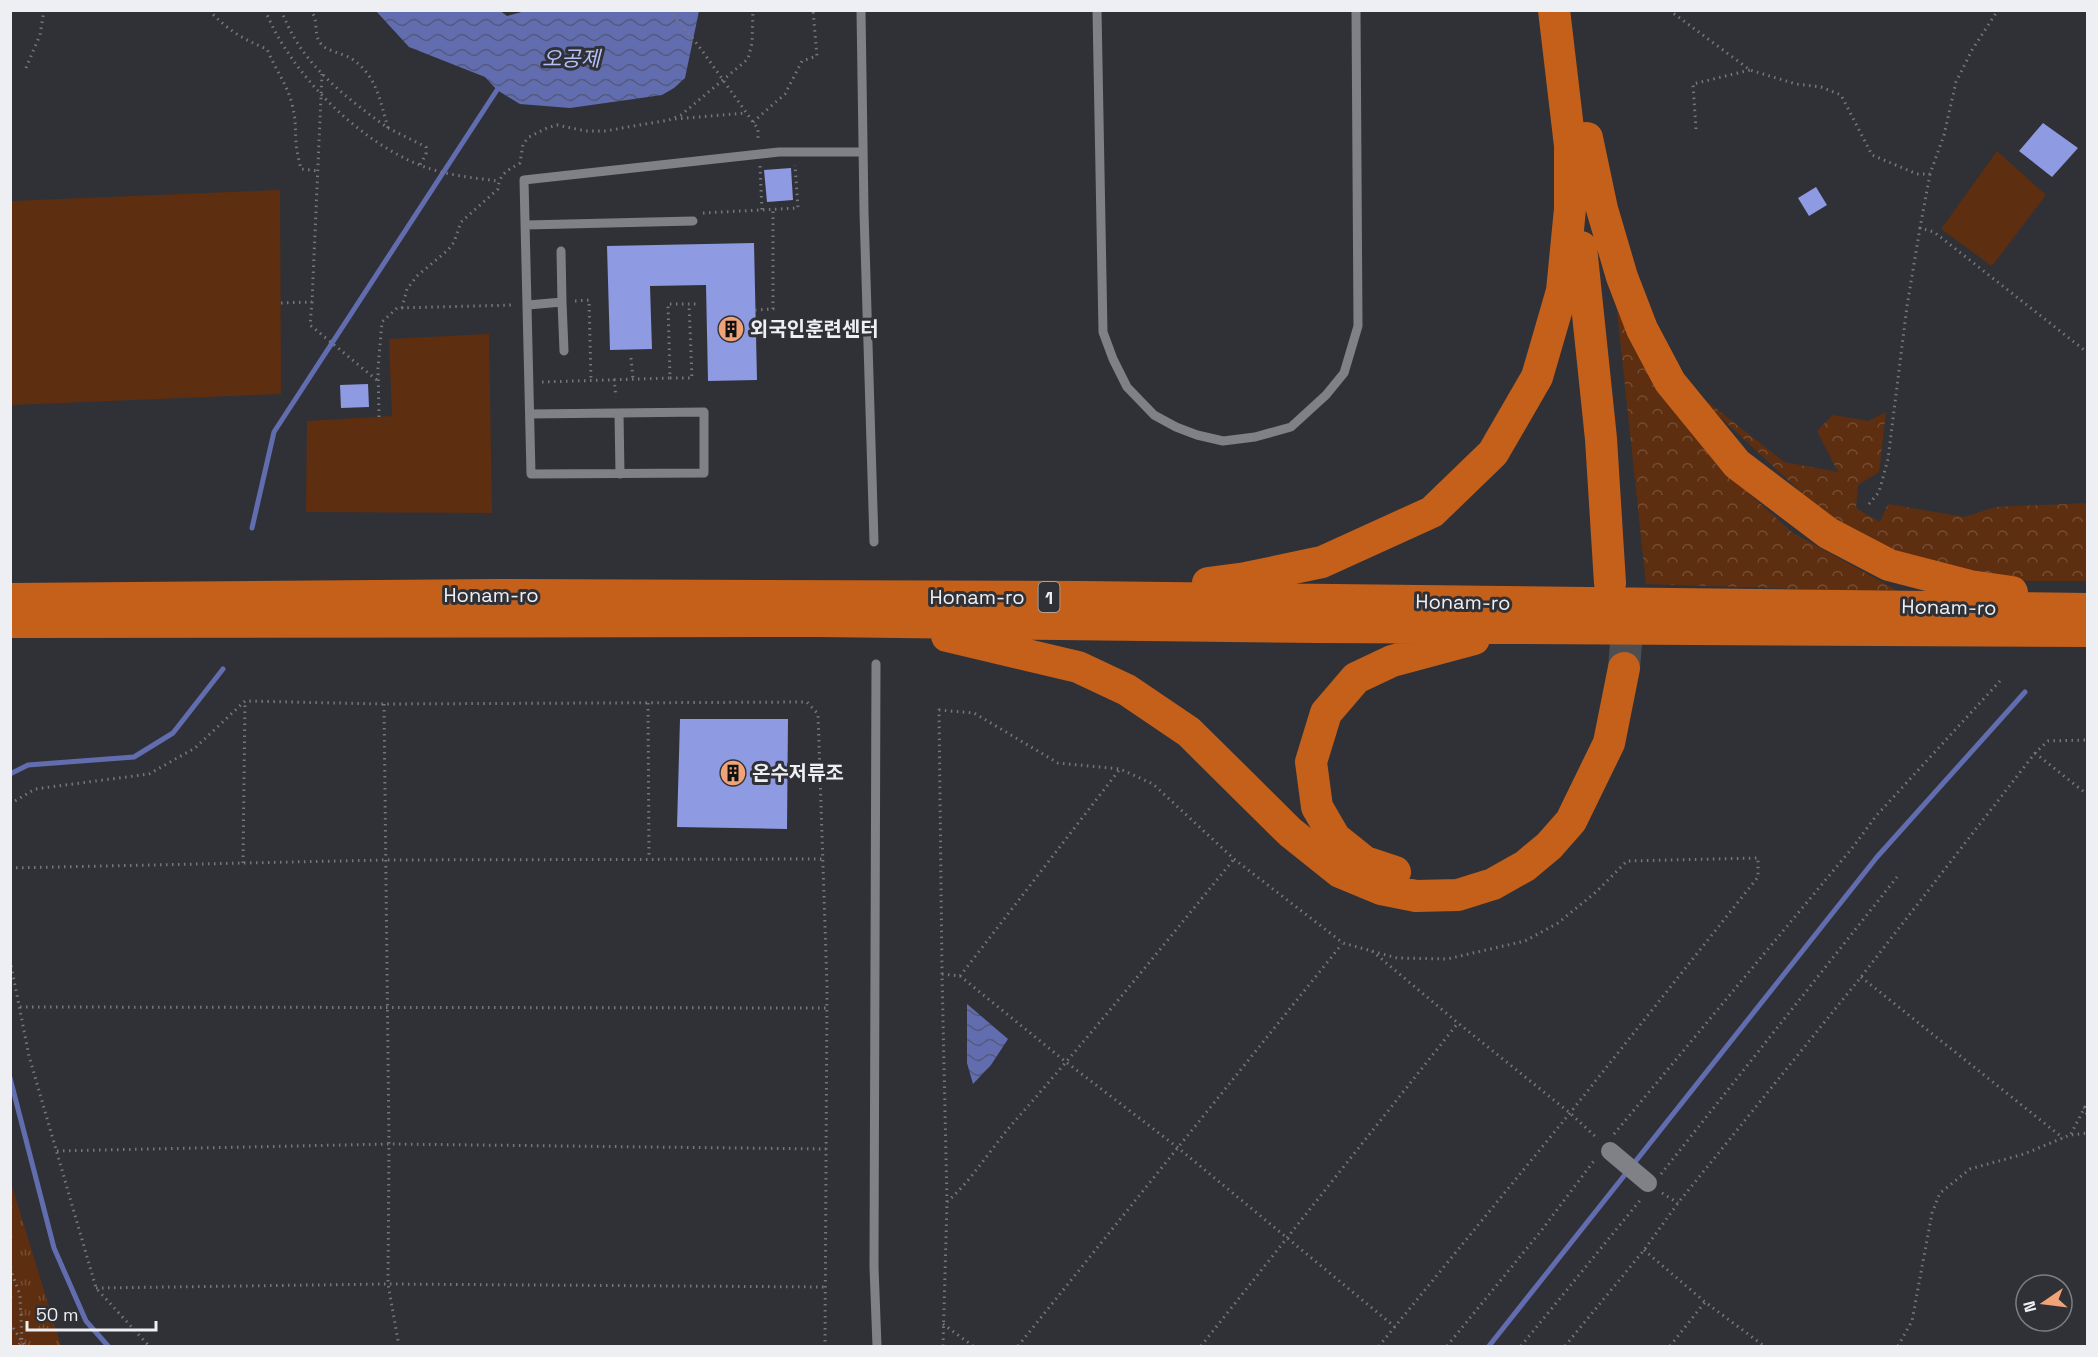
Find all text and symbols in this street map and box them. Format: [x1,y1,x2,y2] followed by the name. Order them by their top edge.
[542,45,603,72] water label: 오공제
[716,314,746,344] building icon: 외국인훈련센터
[750,316,879,342] place label: 외국인훈련센터
[443,582,539,608] street label: Honam-ro
[1038,582,1060,612] road number: 1
[929,584,1025,610] street label: Honam-ro
[1415,588,1511,616] street label: Honam-ro
[1901,593,1997,621] street label: Honam-ro
[718,758,748,788] building icon: 온수저류조
[752,760,844,786] place label: 온수저류조
[2014,1273,2074,1333] north arrow
[27,1294,156,1332] scale bar
[2018,1299,2041,1314] text: N
[36,1303,78,1326] text: 50 m

